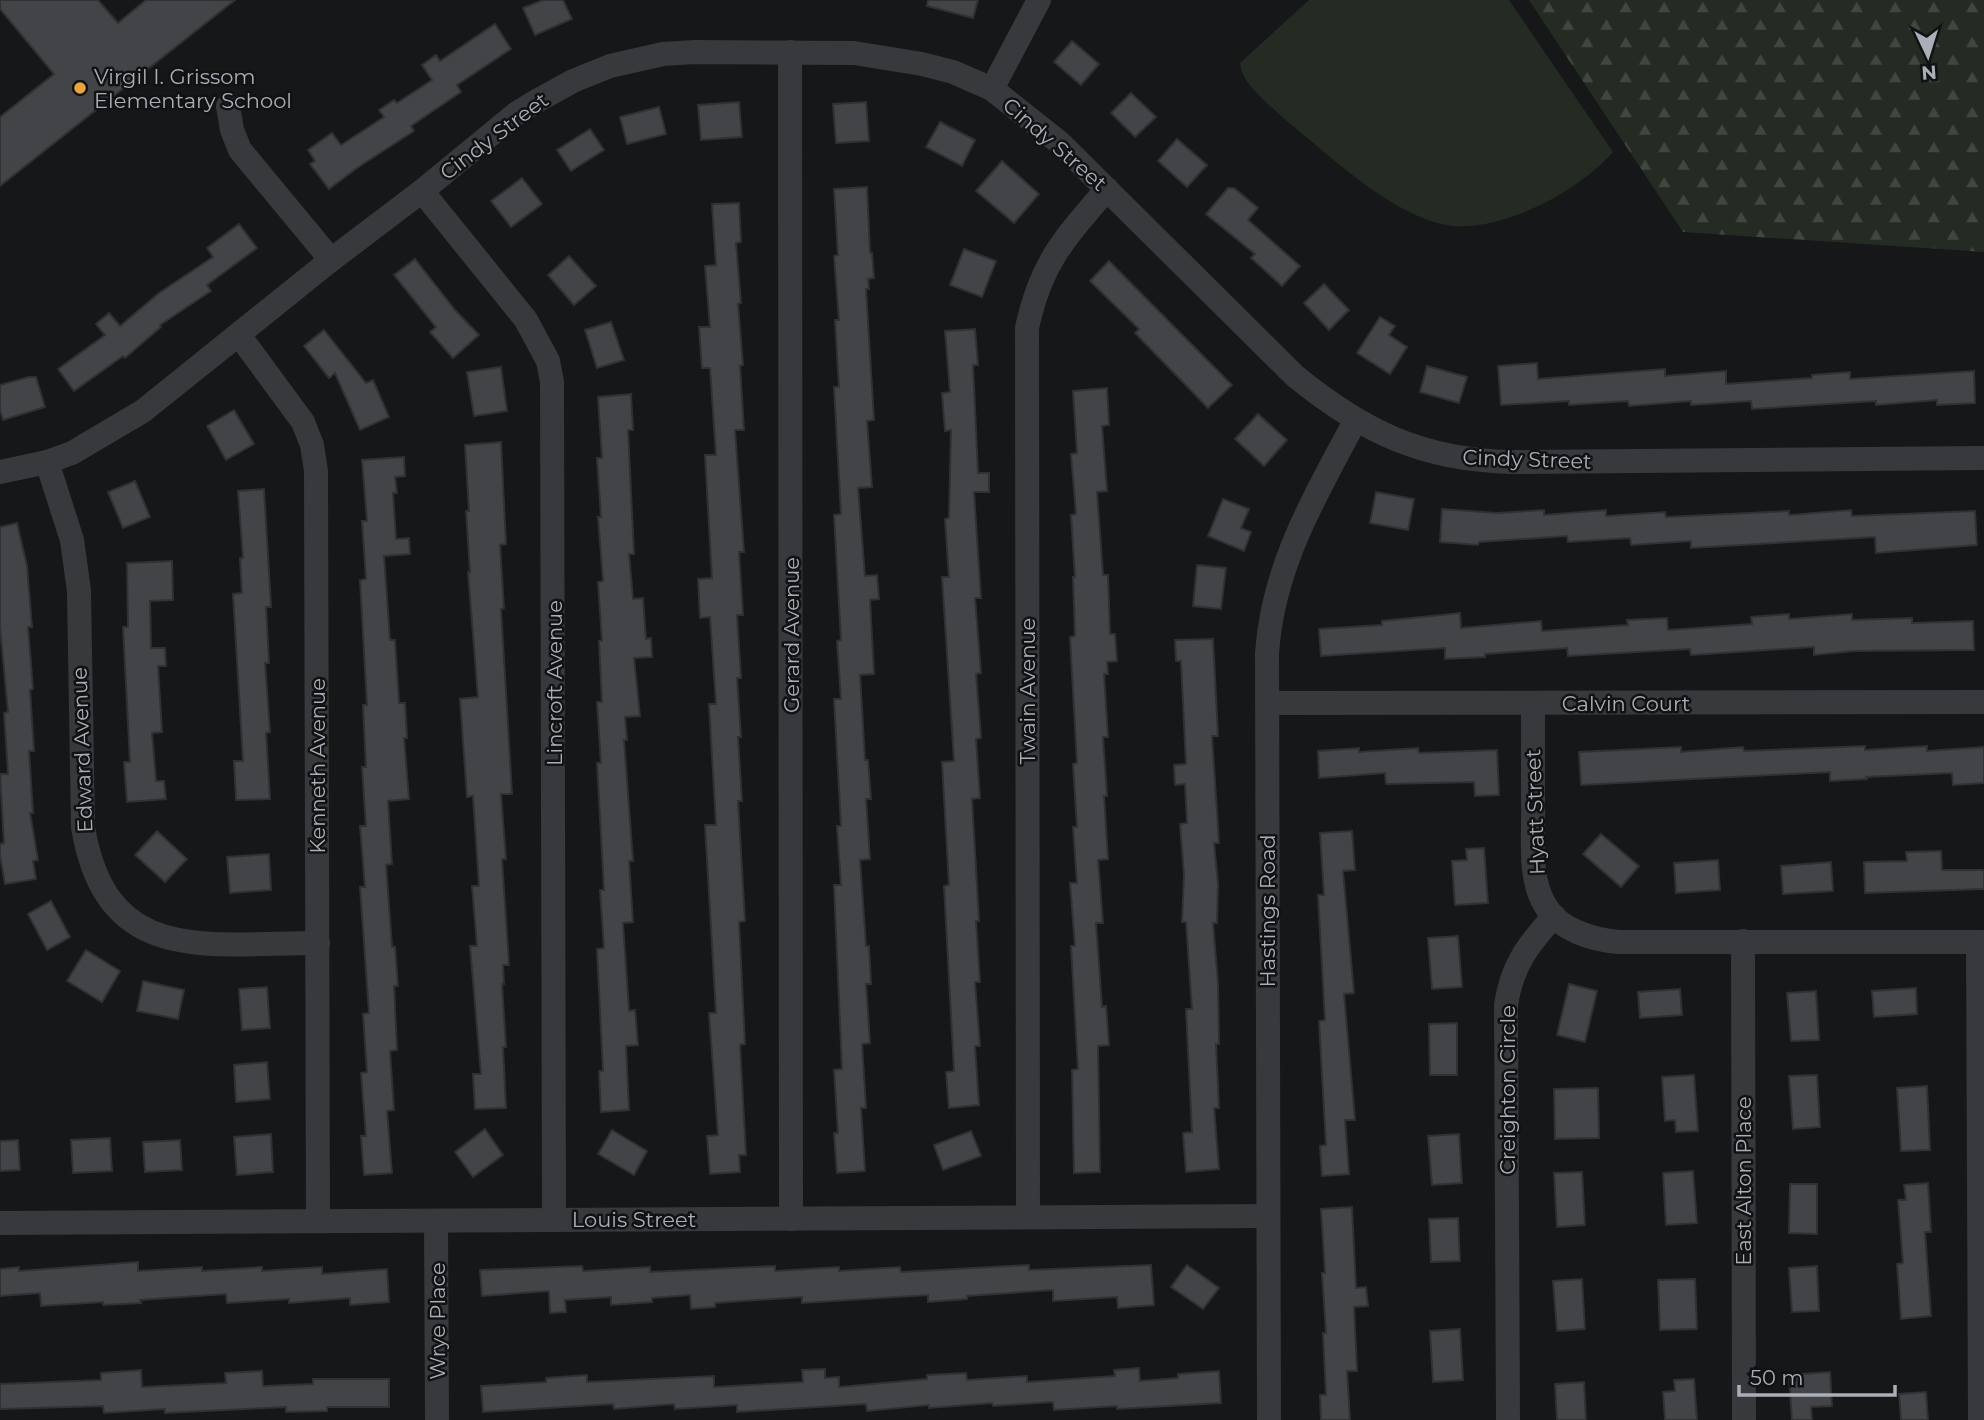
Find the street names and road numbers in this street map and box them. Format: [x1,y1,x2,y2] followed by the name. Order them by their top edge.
[435,87,553,185] street label: Cindy Street
[998,92,1112,196] street label: Cindy Street
[1462,444,1592,474] street label: Cindy Street
[779,557,804,713] street label: Gerard Avenue
[542,600,567,766] street label: Lincroft Avenue
[1015,618,1040,764] street label: Twain Avenue
[67,667,97,833] street label: Edward Avenue
[305,678,330,854] street label: Kenneth Avenue
[1562,691,1690,716] street label: Calvin Court
[1520,749,1550,875] street label: Hyatt Street
[1255,834,1280,988] street label: Hastings Road
[1495,1005,1520,1175] street label: Creighton Circle
[1731,1096,1756,1266] street label: East Alton Place
[572,1207,696,1232] street label: Louis Street
[425,1262,450,1380] street label: Wrye Place

